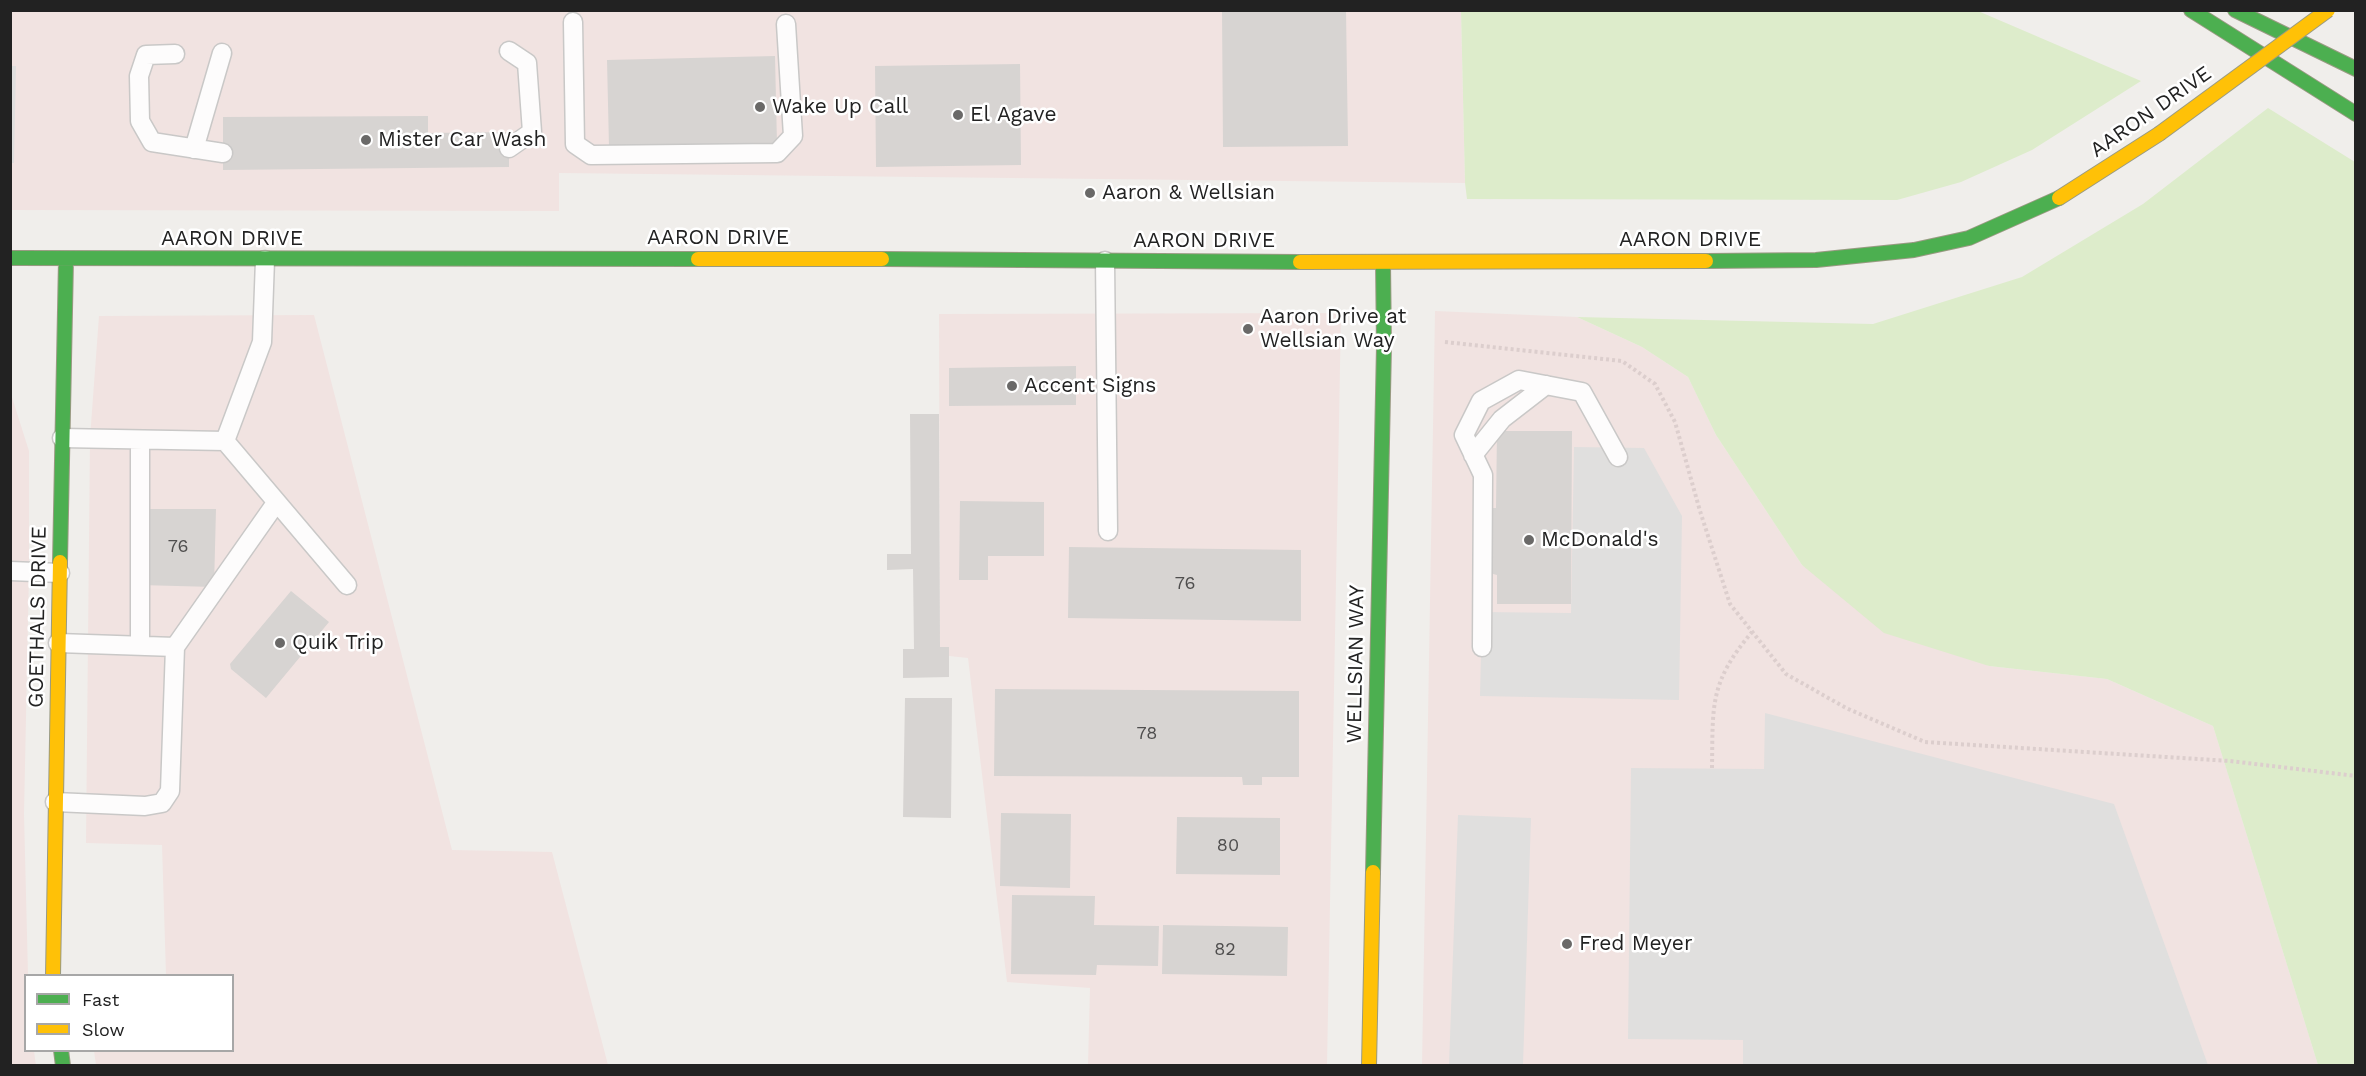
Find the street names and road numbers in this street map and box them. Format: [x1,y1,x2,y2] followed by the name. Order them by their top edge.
[2086,61,2216,163] street label: AARON DRIVE
[647,225,789,251] street label: AARON DRIVE
[161,226,303,252] street label: AARON DRIVE
[1619,227,1761,253] street label: AARON DRIVE
[1133,228,1275,254] street label: AARON DRIVE
[24,526,52,708] street label: GOETHALS DRIVE
[1342,584,1370,744] street label: WELLSIAN WAY

